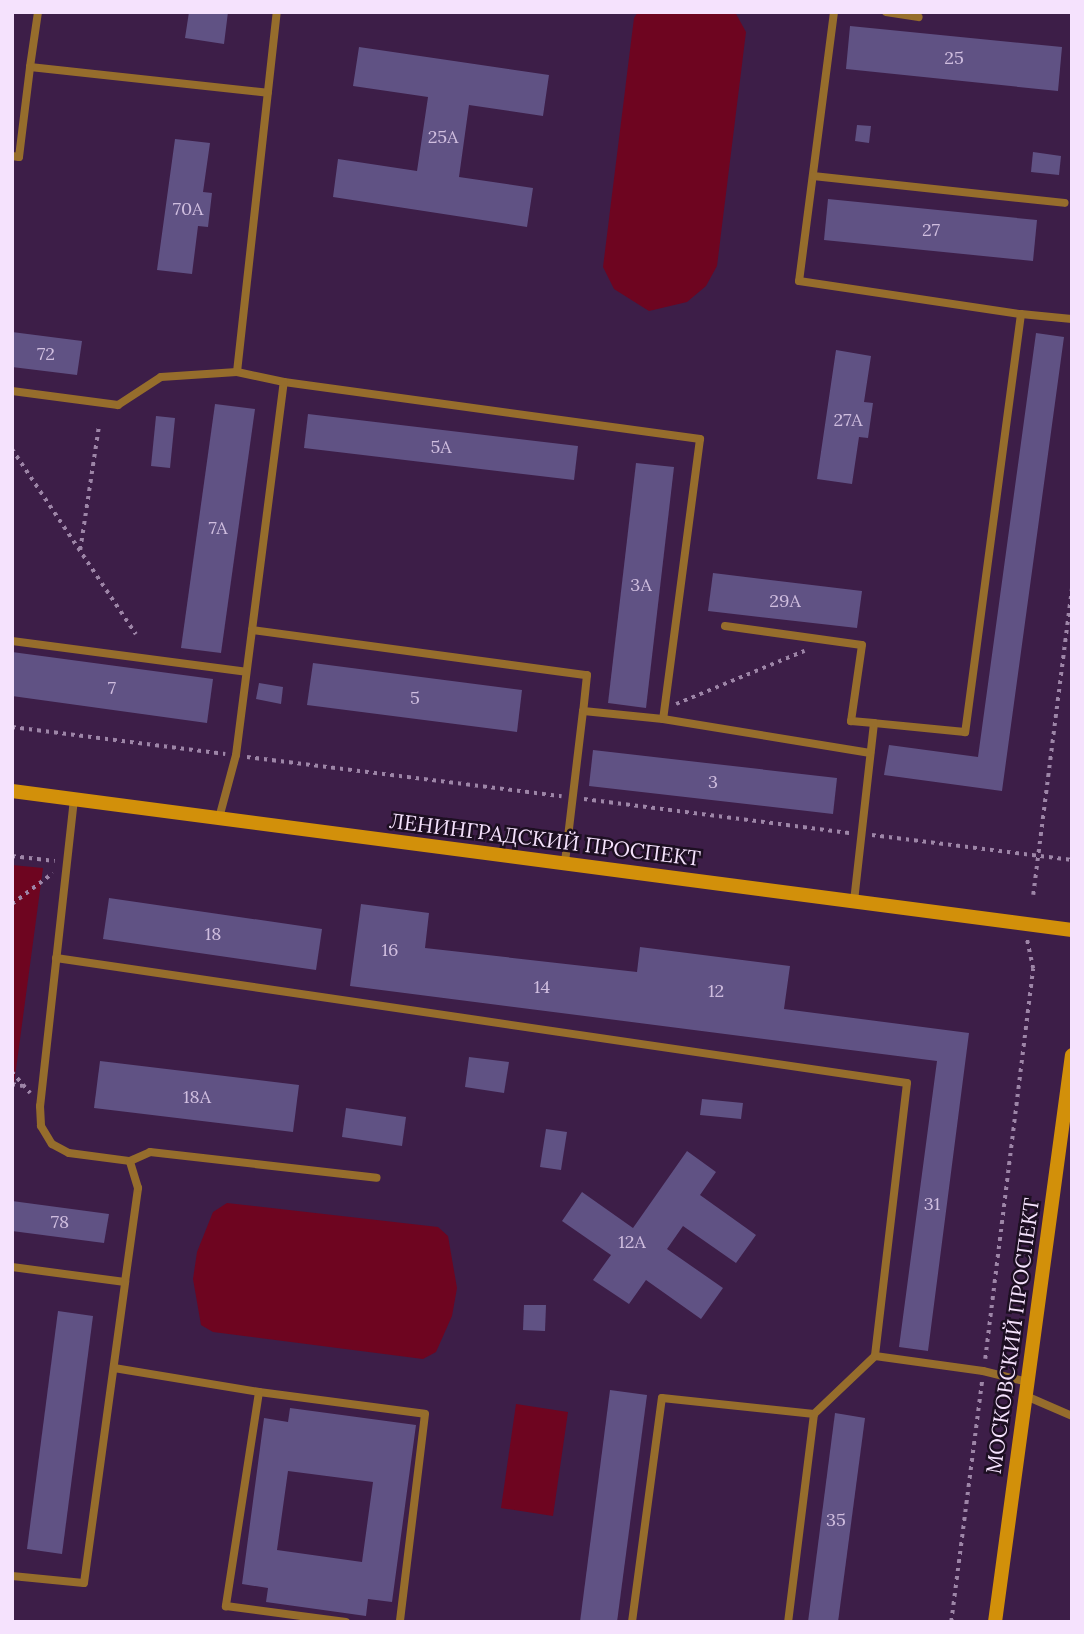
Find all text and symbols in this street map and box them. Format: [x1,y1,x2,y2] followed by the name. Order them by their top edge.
[944,47,964,69] house number: 25
[428,126,458,148] house number: 25А
[173,198,203,220] house number: 70А
[922,219,940,241] house number: 27
[37,343,55,365] house number: 72
[834,409,862,431] house number: 27А
[430,436,452,458] house number: 5А
[208,517,228,539] house number: 7А
[630,574,652,596] house number: 3А
[769,590,801,612] house number: 29А
[108,677,116,699] house number: 7
[410,687,420,709] house number: 5
[708,771,718,793] house number: 3
[388,808,702,872] street label: ЛЕНИНГРАДСКИЙ ПРОСПЕКТ
[205,923,221,945] house number: 18
[382,939,398,961] house number: 16
[534,976,550,998] house number: 14
[708,980,724,1002] house number: 12
[183,1086,211,1108] house number: 18А
[924,1193,940,1215] house number: 31
[981,1196,1045,1476] street label: МОСКОВСКИЙ ПРОСПЕКТ
[51,1211,69,1233] house number: 78
[618,1231,646,1253] house number: 12А
[826,1509,846,1531] house number: 35

